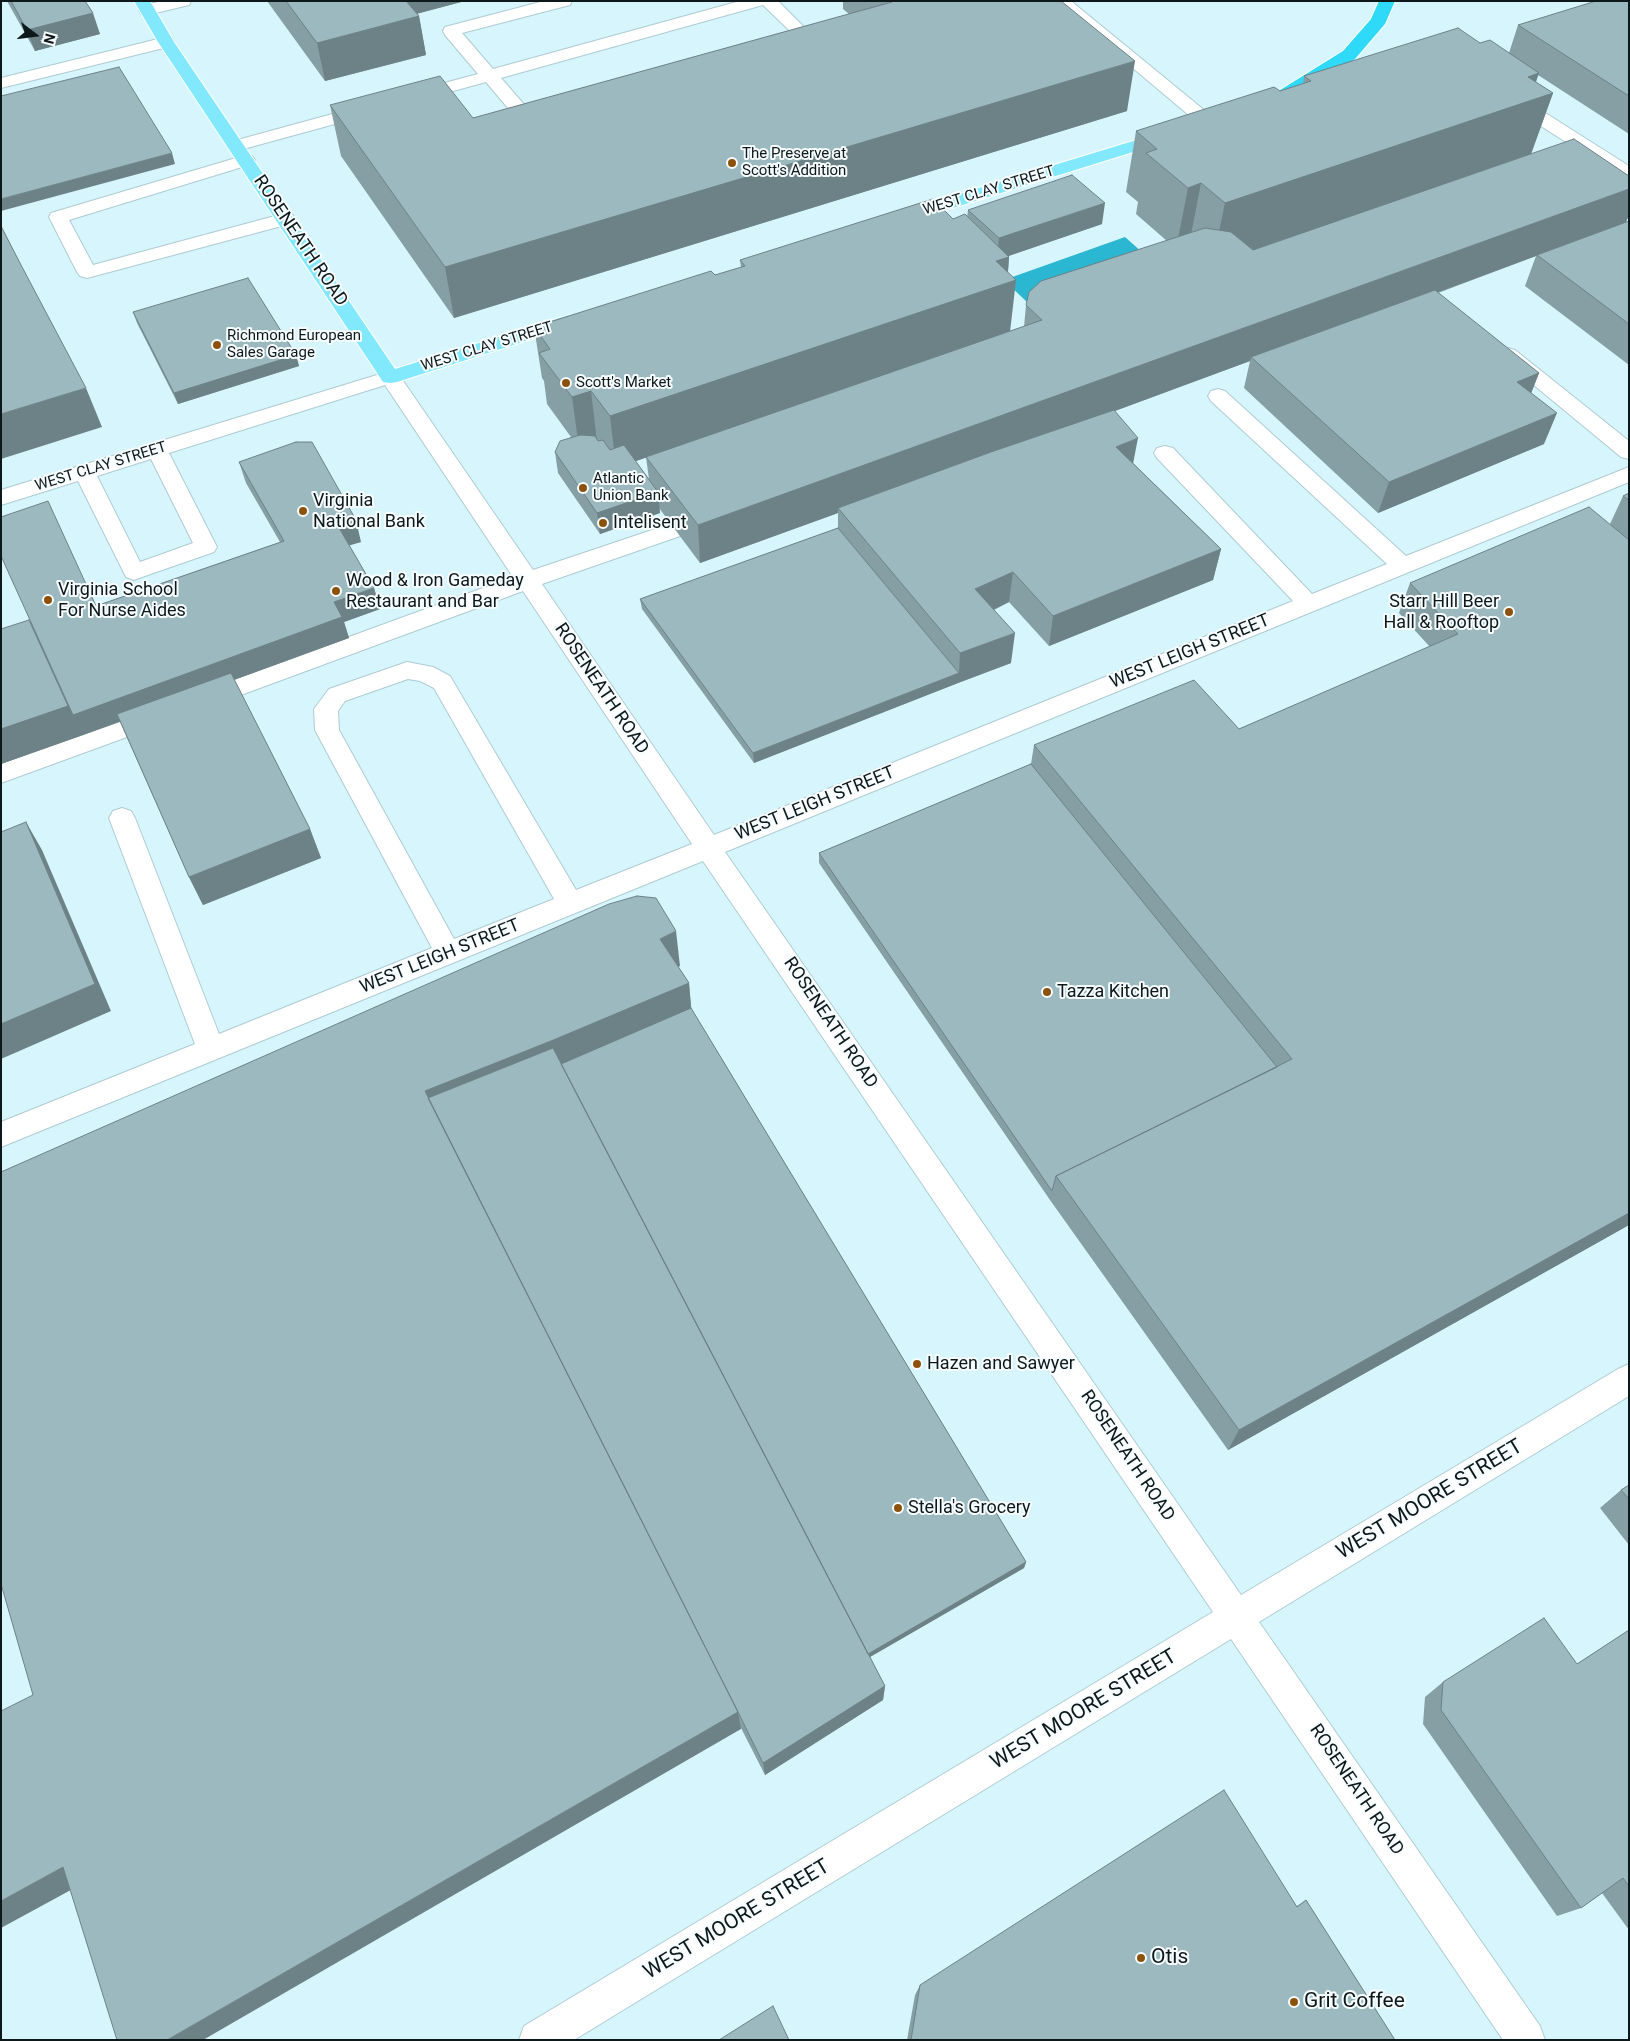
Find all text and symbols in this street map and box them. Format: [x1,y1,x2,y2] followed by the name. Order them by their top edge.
[10,10,60,60] north arrow
[40,32,58,46] text: N
[742,145,846,180] place label: The Preserve at Scott's Addition
[726,157,738,169] marker: The Preserve at Scott's Addition
[921,162,1057,220] street label: WEST CLAY STREET
[248,172,352,310] street label: ROSENEATH ROAD
[419,318,555,376] street label: WEST CLAY STREET
[227,327,361,362] place label: Richmond European Sales Garage
[211,339,223,351] marker: Richmond European Sales Garage
[576,374,671,392] place label: Scott's Market
[560,377,572,389] marker: Scott's Market
[33,438,169,496] street label: WEST CLAY STREET
[593,470,669,505] place label: Atlantic Union Bank
[577,482,589,494] marker: Atlantic Union Bank
[313,490,425,532] place label: Virginia National Bank
[297,505,309,517] marker: Virginia National Bank
[613,512,687,534] place label: Intelisent
[597,517,609,529] marker: Intelisent
[346,570,524,612] place label: Wood & Iron Gameday Restaurant and Bar
[58,579,186,622] place label: Virginia School For Nurse Aides
[330,585,342,597] marker: Wood & Iron Gameday Restaurant and Bar
[1384,591,1499,634] place label: Starr Hill Beer Hall & Rooftop
[42,594,54,606] marker: Virginia School For Nurse Aides
[1503,606,1515,618] marker: Starr Hill Beer Hall & Rooftop
[1107,610,1273,694] street label: WEST LEIGH STREET
[549,620,653,758] street label: ROSENEATH ROAD
[732,762,898,846] street label: WEST LEIGH STREET
[357,915,523,999] street label: WEST LEIGH STREET
[778,954,882,1092] street label: ROSENEATH ROAD
[1057,981,1169,1003] place label: Tazza Kitchen
[1041,986,1053,998] marker: Tazza Kitchen
[927,1353,1075,1375] place label: Hazen and Sawyer
[911,1358,923,1370] marker: Hazen and Sawyer
[1075,1387,1179,1525] street label: ROSENEATH ROAD
[1332,1434,1528,1566] street label: WEST MOORE STREET
[908,1497,1030,1519] place label: Stella's Grocery
[892,1502,904,1514] marker: Stella's Grocery
[986,1644,1182,1776] street label: WEST MOORE STREET
[1304,1721,1408,1859] street label: ROSENEATH ROAD
[639,1854,835,1986] street label: WEST MOORE STREET
[1151,1945,1188,1971] place label: Otis
[1135,1952,1147,1964] marker: Otis
[1304,1989,1405,2015] place label: Grit Coffee
[1288,1996,1300,2008] marker: Grit Coffee

